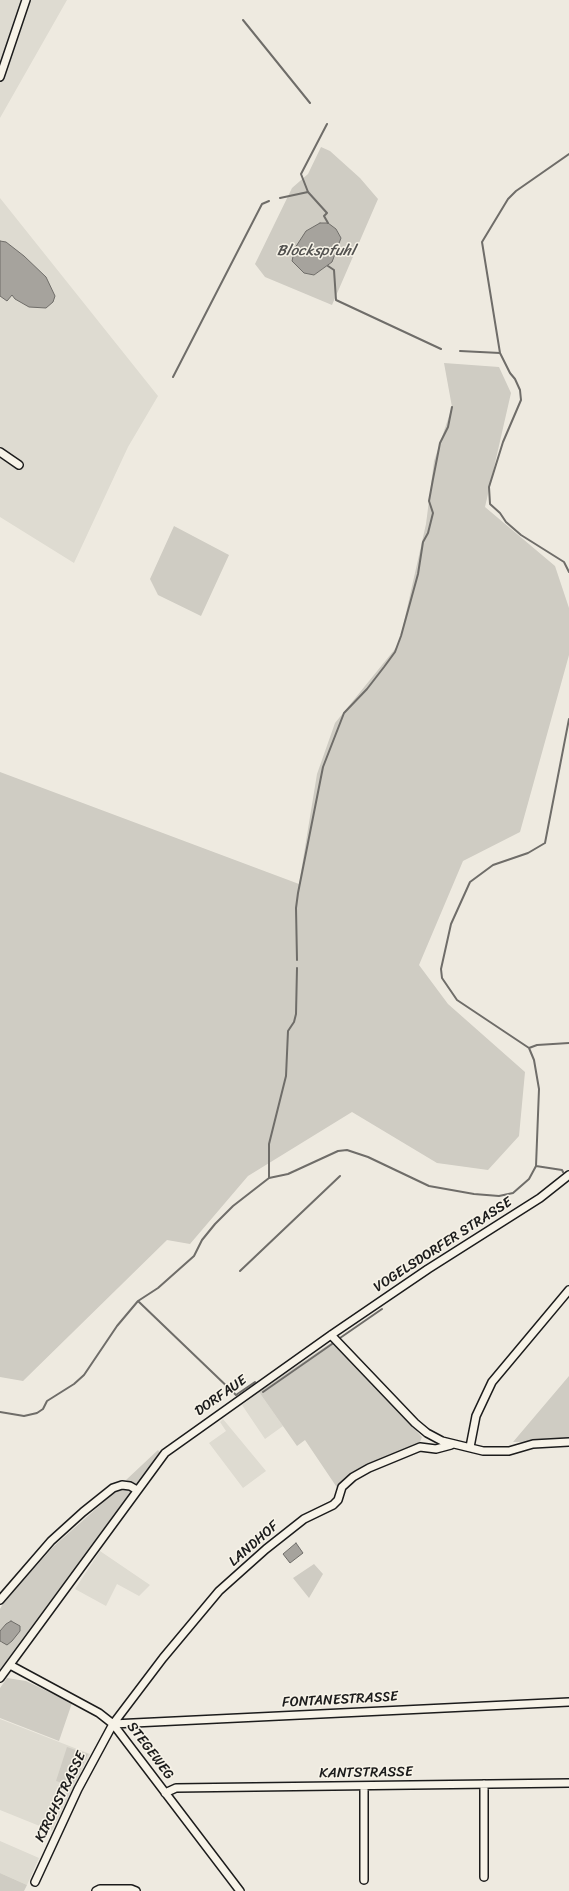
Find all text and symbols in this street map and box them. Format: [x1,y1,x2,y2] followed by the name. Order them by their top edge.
[277,242,355,260] water label: Blockspfuhl
[371,1194,515,1296] street label: VOGELSDORFER STRASSE
[192,1372,250,1420] street label: DORFAUE
[226,1518,282,1570] street label: LANDHOF
[282,1689,398,1711] street label: FONTANESTRASSE
[123,1719,177,1783] street label: STEGEWEG
[32,1749,90,1845] street label: KIRCHSTRASSE
[319,1764,413,1782] street label: KANTSTRASSE

